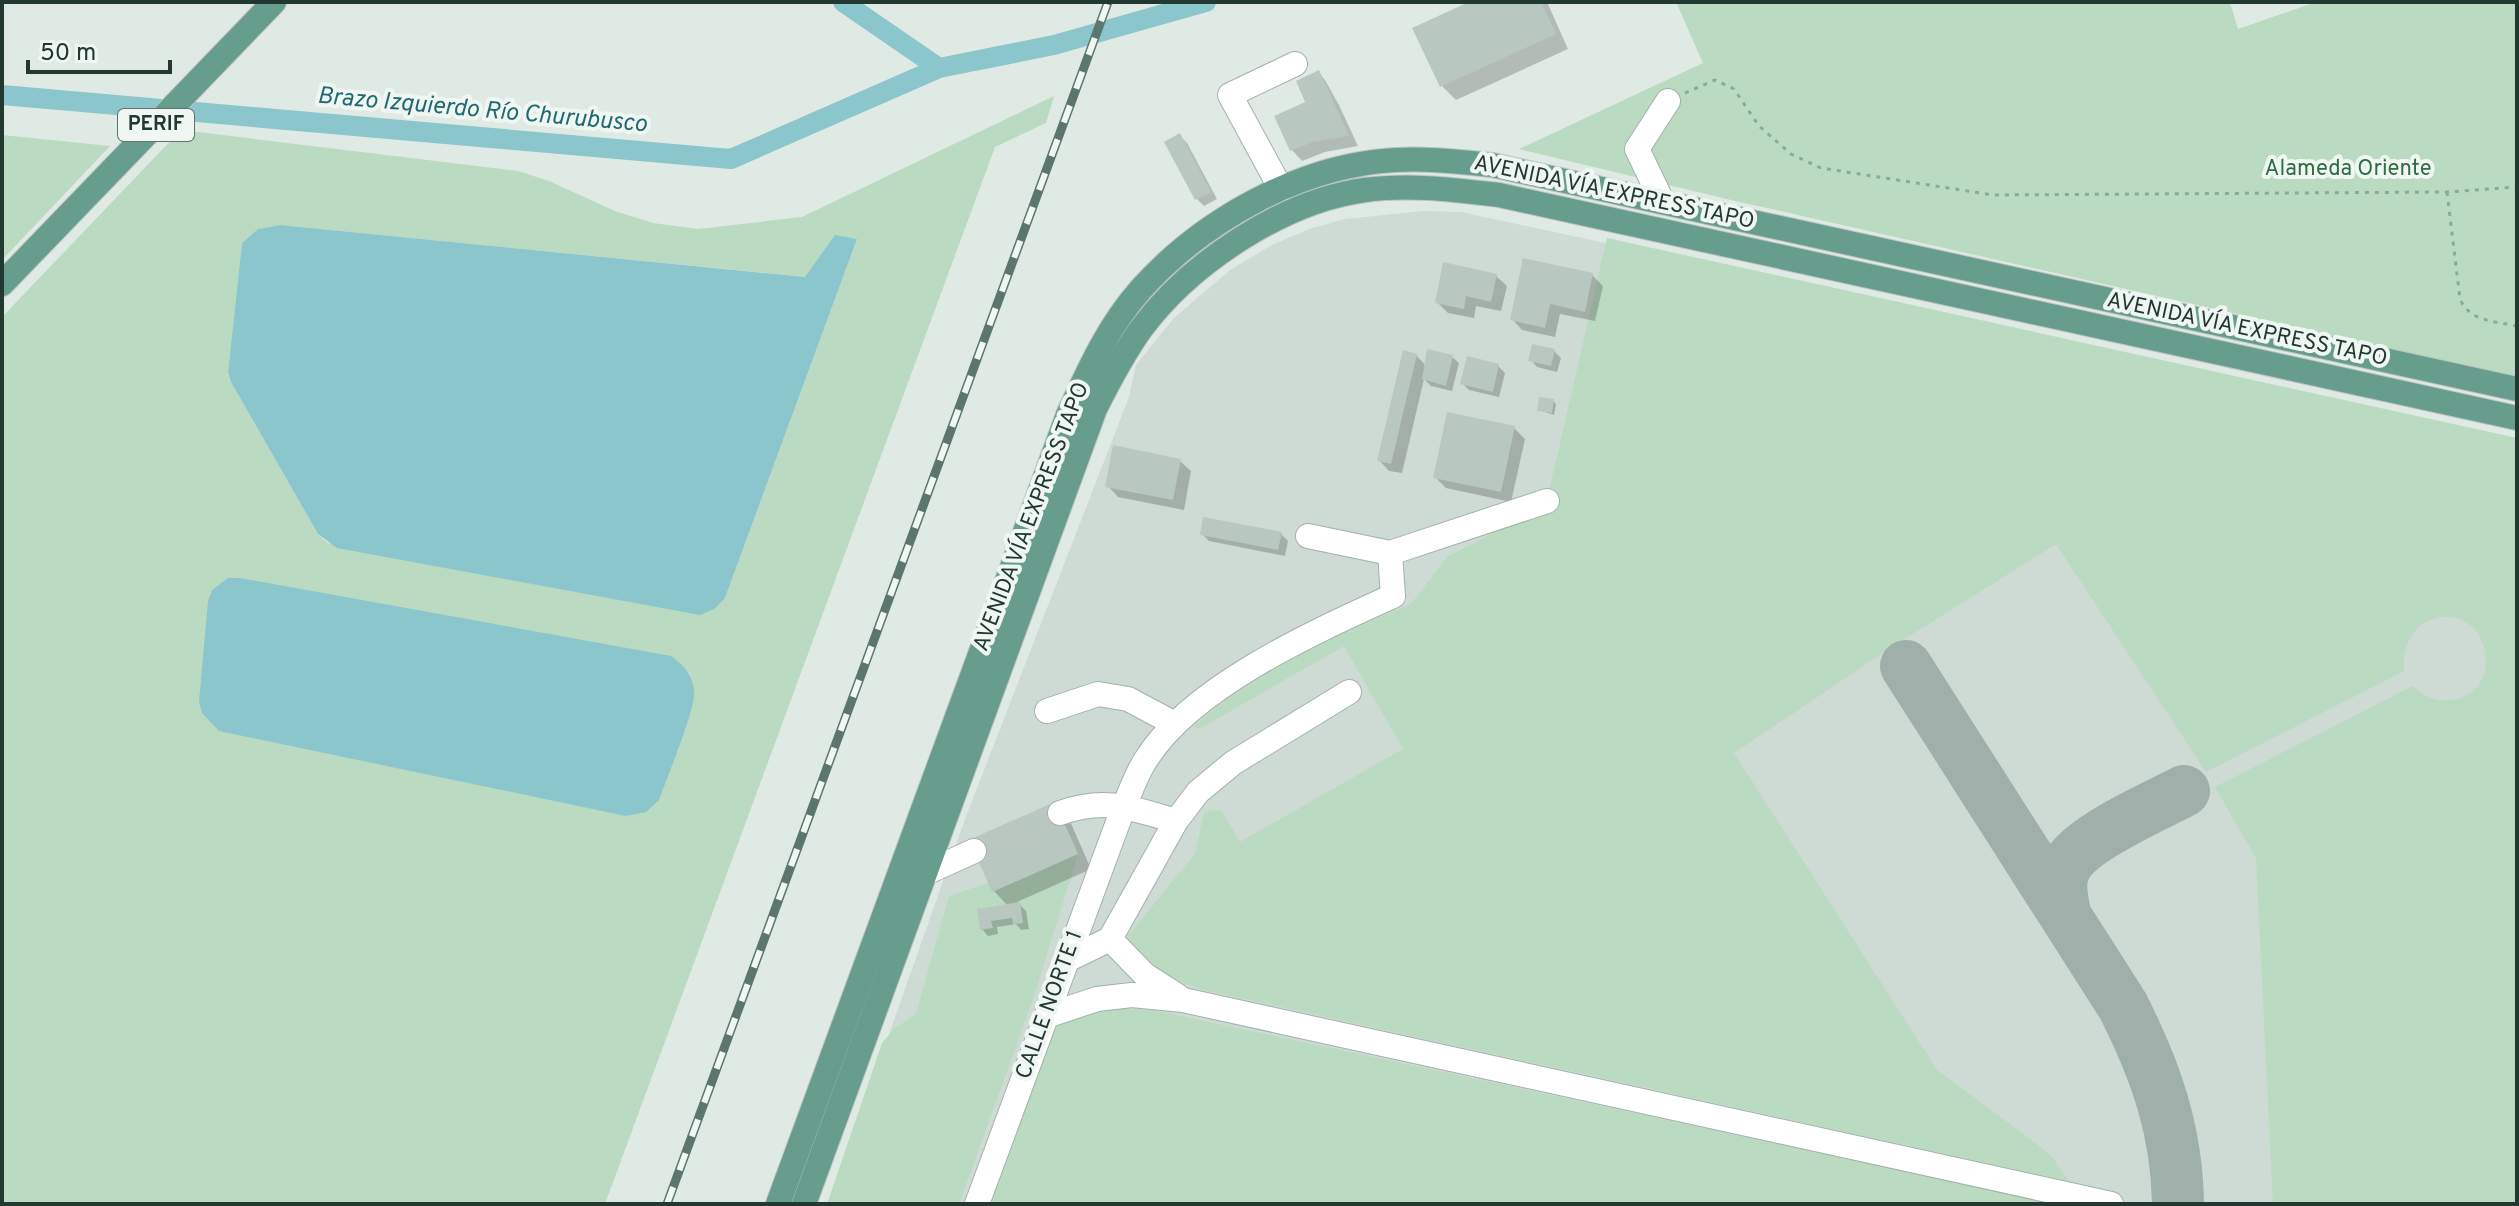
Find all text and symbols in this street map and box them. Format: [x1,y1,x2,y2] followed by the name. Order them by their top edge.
[28,24,170,74] scale bar
[40,39,96,69] text: 50 m
[316,82,648,140] water label: Brazo Izquierdo Río Churubusco
[118,109,194,141] road number: PERIF
[1471,148,1757,236] street label: AVENIDA VÍA EXPRESS TAPO
[2264,156,2432,183] park label: Alameda Oriente
[2104,285,2390,373] street label: AVENIDA VÍA EXPRESS TAPO
[966,378,1096,655] street label: AVENIDA VÍA EXPRESS TAPO
[1011,927,1089,1083] street label: CALLE NORTE 1

